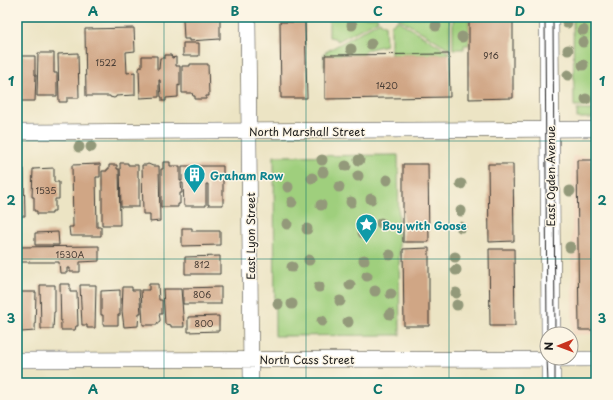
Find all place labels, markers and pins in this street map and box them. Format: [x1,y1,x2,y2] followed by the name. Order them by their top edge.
[182,162,208,195] building icon: Graham Row
[210,167,284,184] place label: Graham Row
[353,212,379,245] place icon: Boy with Goose
[382,217,467,234] place label: Boy with Goose

